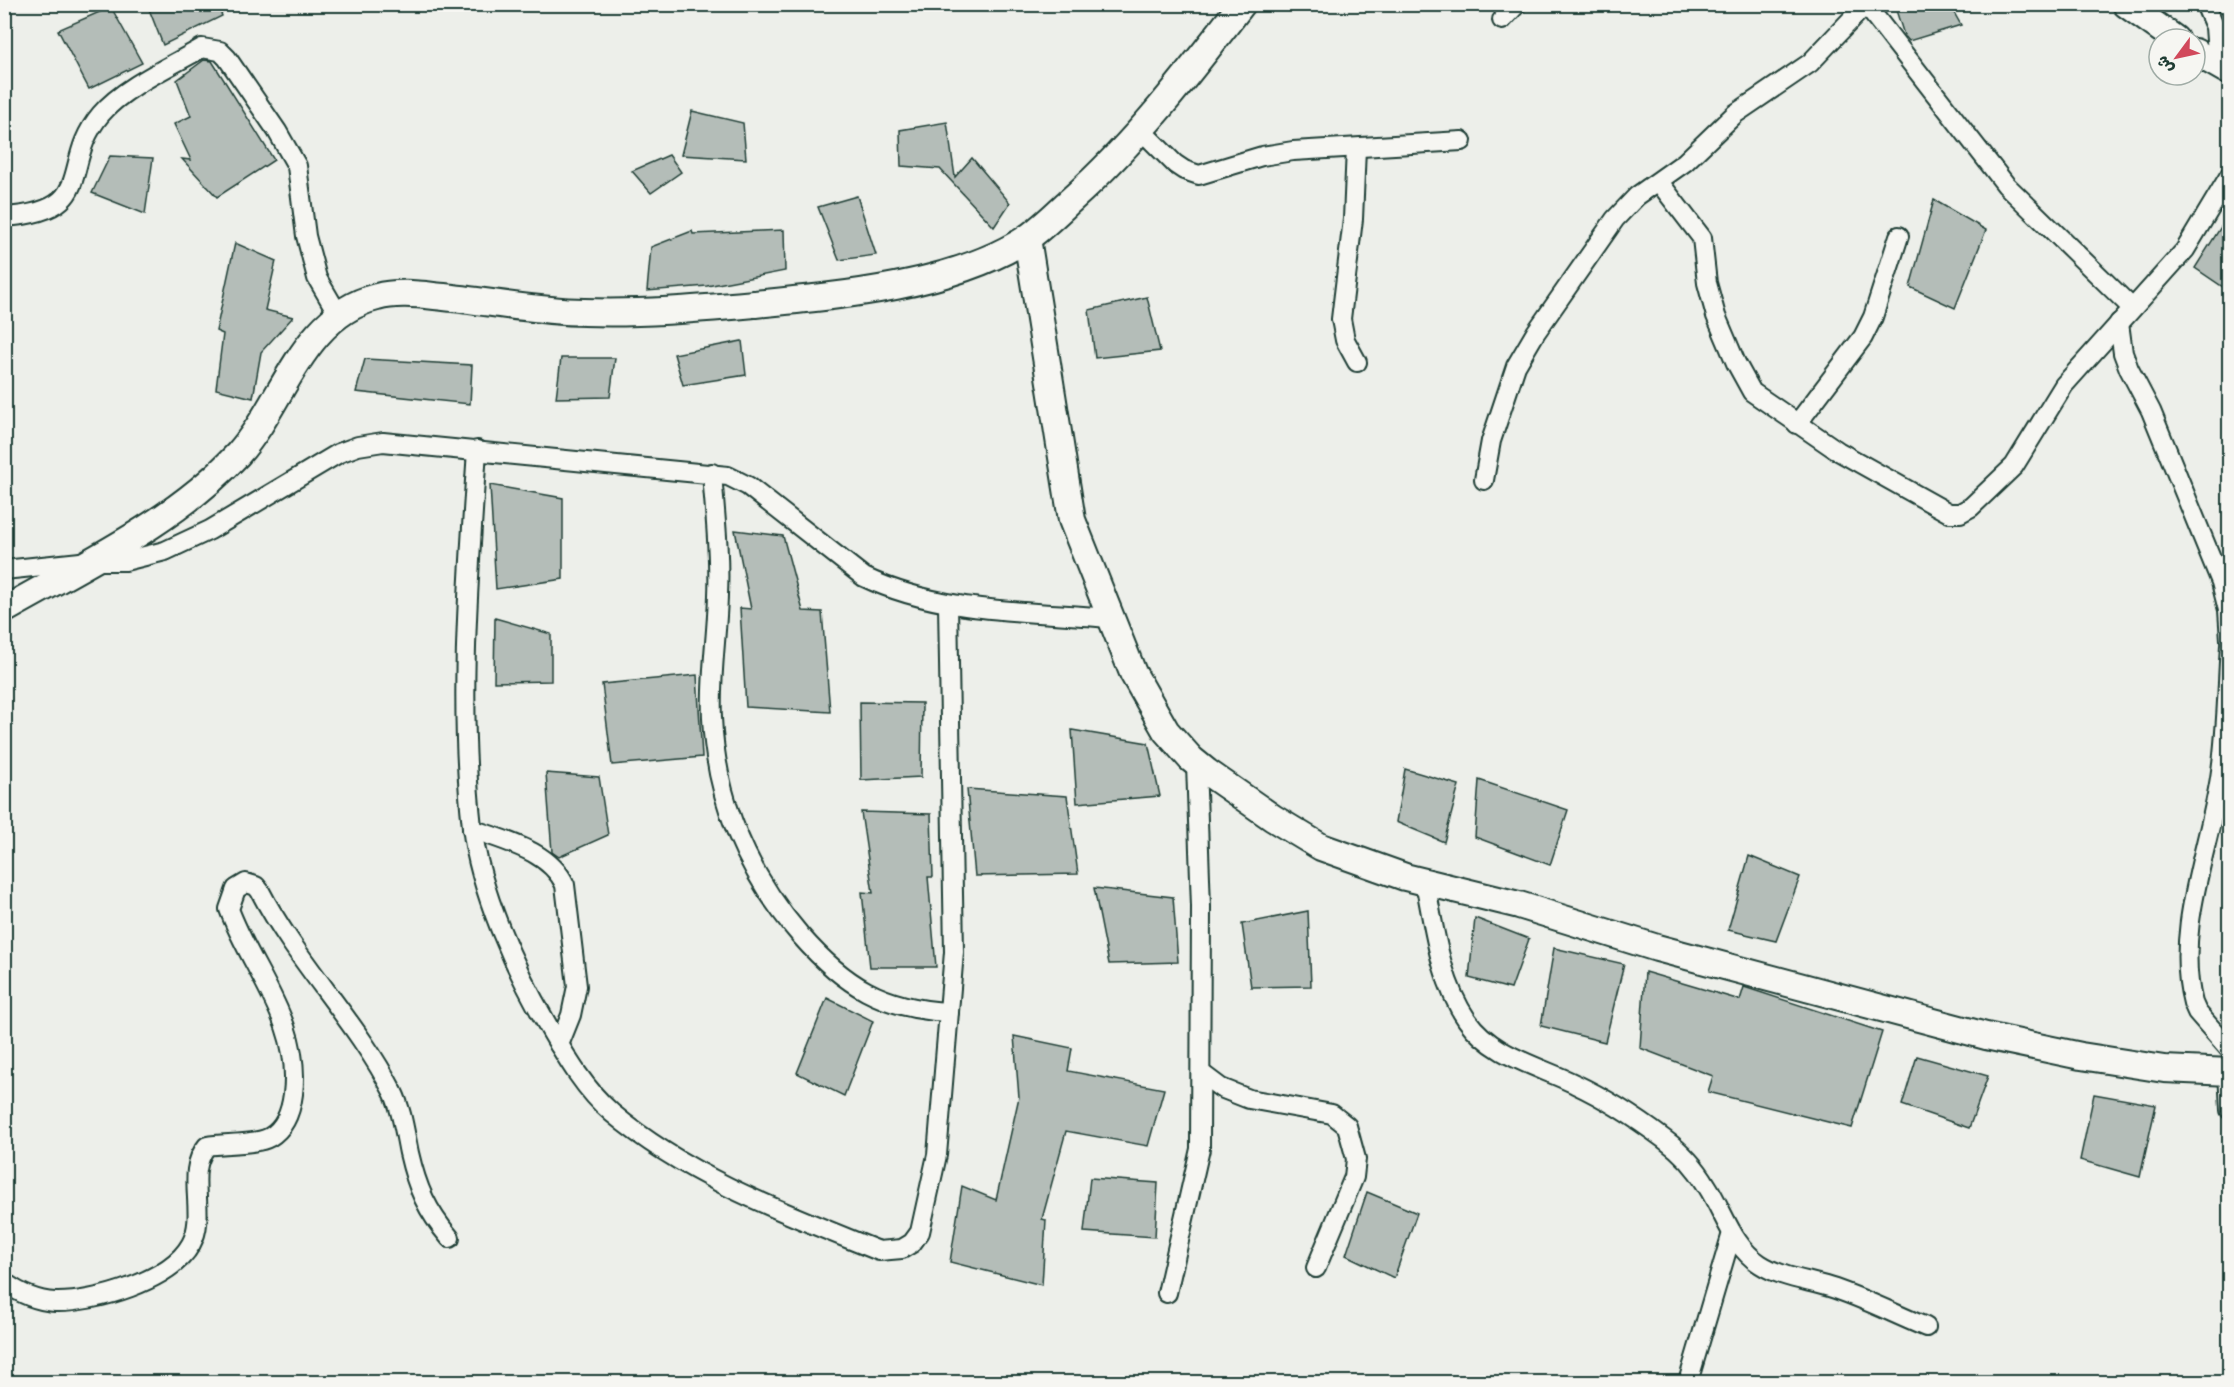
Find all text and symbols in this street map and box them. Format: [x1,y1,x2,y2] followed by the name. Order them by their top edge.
[2147,27,2207,87] north arrow
[2155,51,2180,76] text: ش

